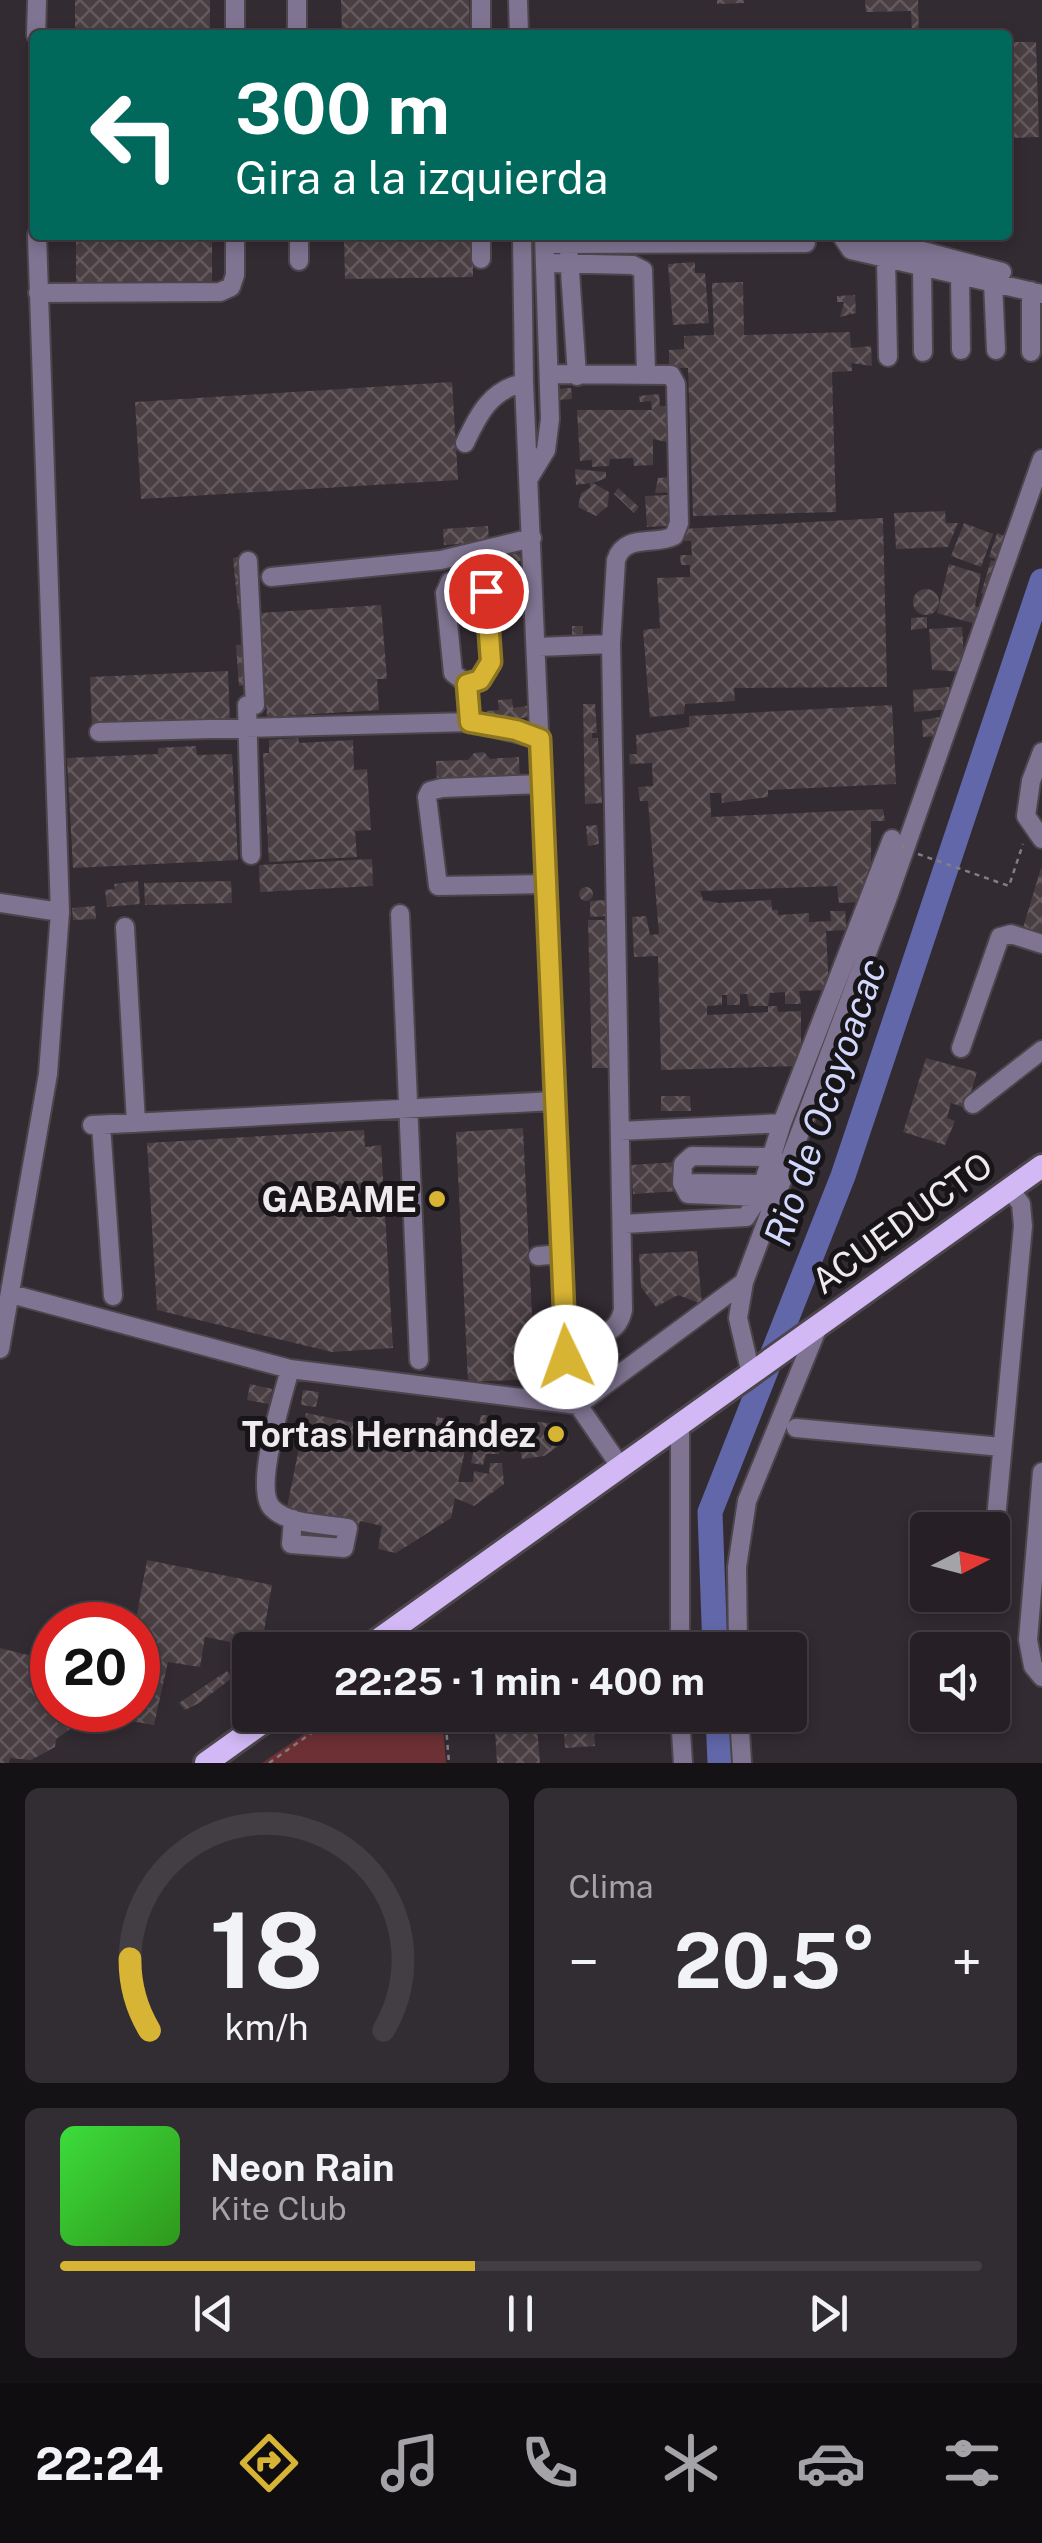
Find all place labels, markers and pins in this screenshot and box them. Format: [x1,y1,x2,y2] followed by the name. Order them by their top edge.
[444,549,529,634] pin
[261,1179,417,1220] place label: GABAME
[426,1188,448,1210] marker: GABAME
[242,1414,536,1455] place label: Tortas Hernández
[545,1423,567,1445] marker: Tortas Hernández

